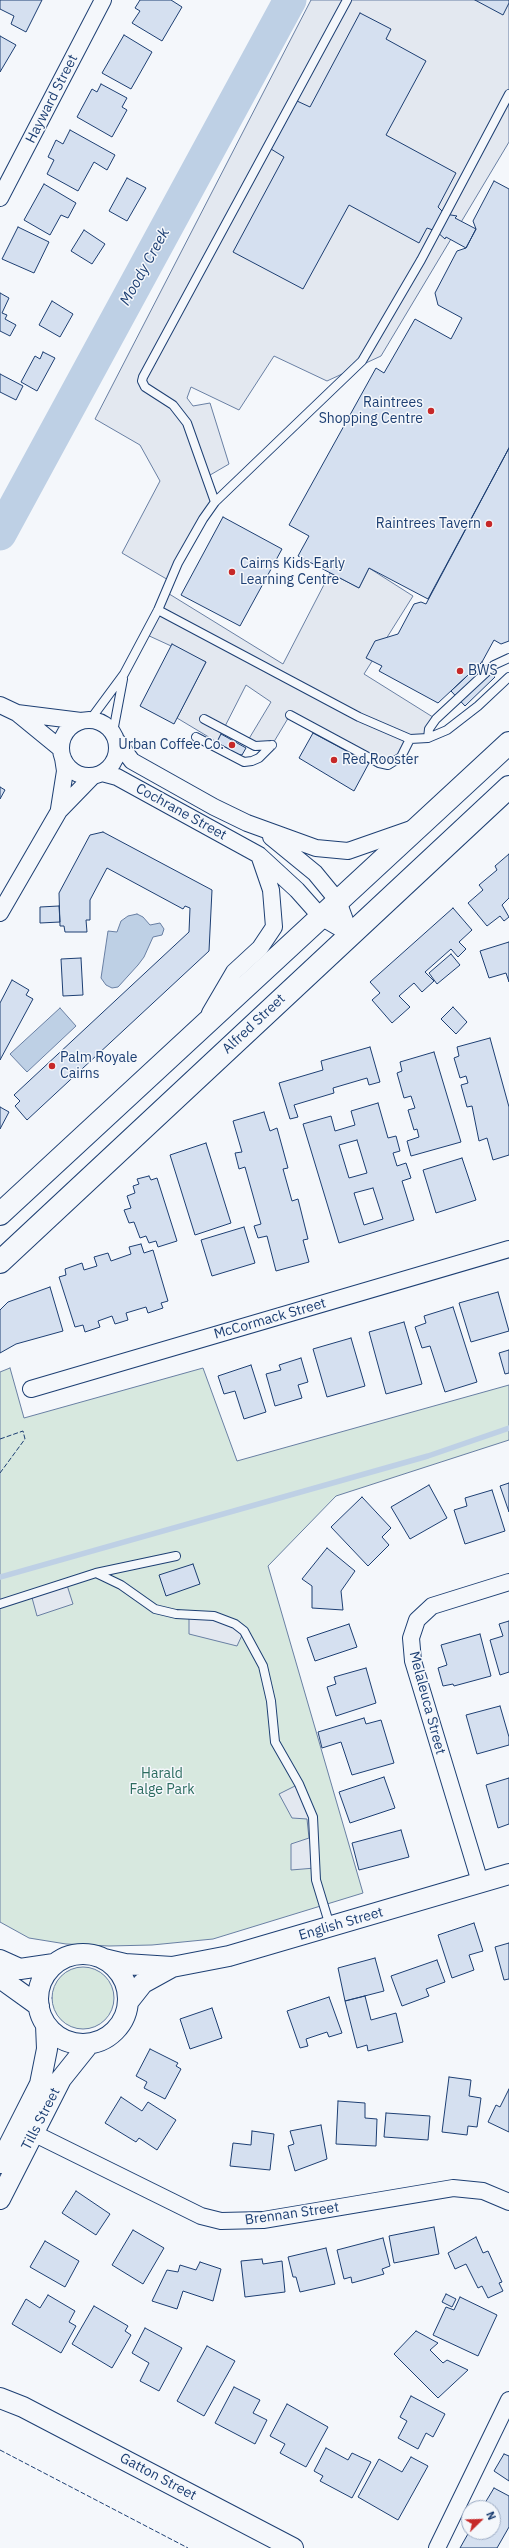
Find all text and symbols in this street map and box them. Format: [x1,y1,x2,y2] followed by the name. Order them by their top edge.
[22,52,82,146] street label: Hayward Street
[116,225,174,309] water label: Moody Creek
[319,395,423,428] place label: Raintrees Shopping Centre
[426,406,436,416] marker: Raintrees Shopping Centre
[376,516,481,532] place label: Raintrees Tavern
[484,519,494,529] marker: Raintrees Tavern
[240,556,345,588] place label: Cairns Kids Early Learning Centre
[227,567,237,577] marker: Cairns Kids Early Learning Centre
[468,663,498,679] place label: BWS
[455,666,465,676] marker: BWS
[118,737,224,753] place label: Urban Coffee Co.
[227,740,237,750] marker: Urban Coffee Co.
[342,752,419,768] place label: Red Rooster
[329,755,339,765] marker: Red Rooster
[133,780,229,844] street label: Cochrane Street
[219,991,289,1057] street label: Alfred Street
[60,1050,137,1082] place label: Palm Royale Cairns
[47,1061,57,1071] marker: Palm Royale Cairns
[212,1295,328,1343] street label: McCormack Street
[405,1650,449,1756] street label: Melaleuca Street
[129,1766,195,1798] park label: Harald Falge Park
[297,1904,385,1944] street label: English Street
[18,2085,64,2153] street label: Tills Street
[244,2199,340,2229] street label: Brennan Street
[117,2450,199,2504] street label: Gatton Street
[461,2500,501,2540] north arrow
[483,2509,499,2522] text: N

